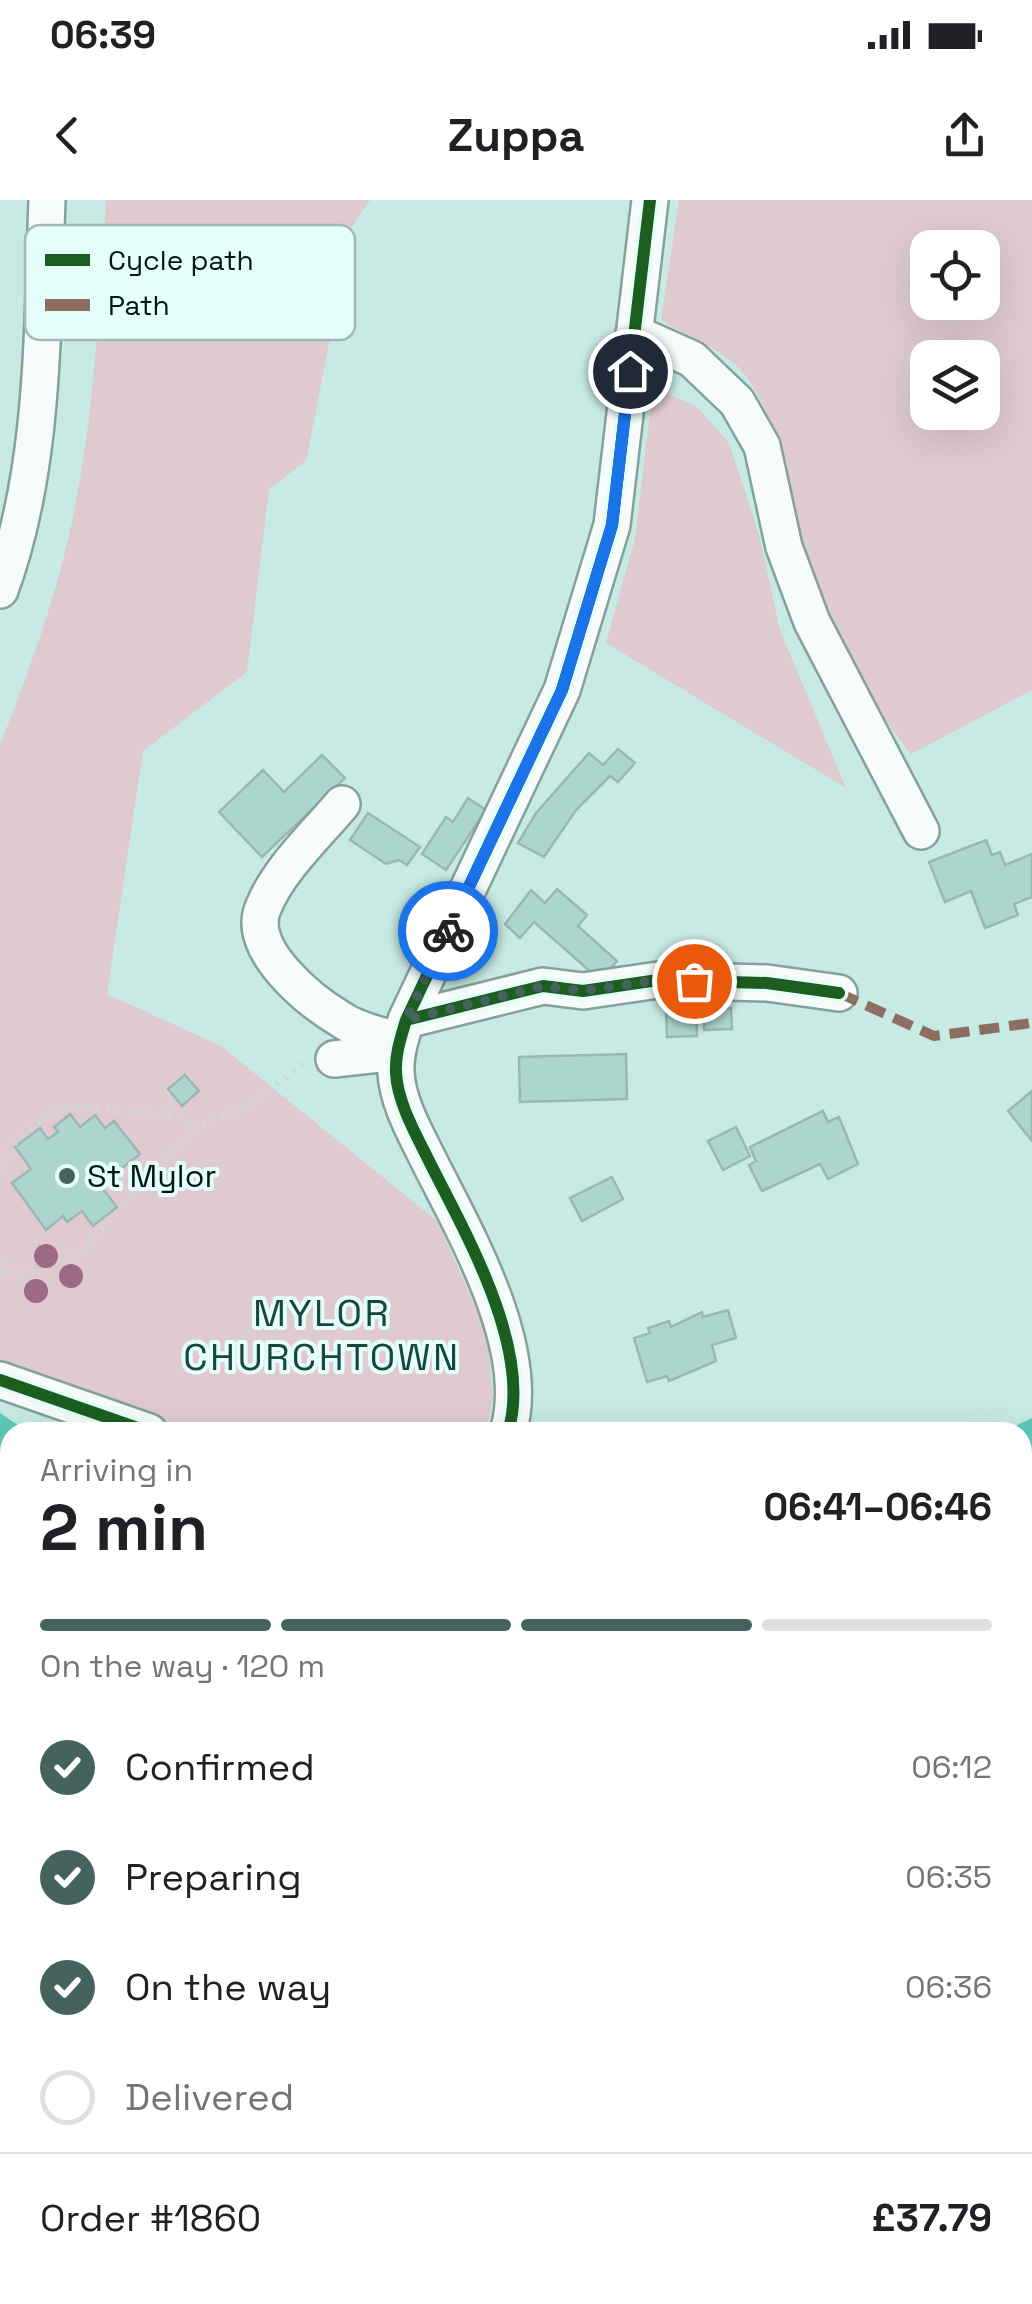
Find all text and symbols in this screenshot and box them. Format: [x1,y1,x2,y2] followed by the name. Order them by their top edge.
[50,11,156,59] text: 06:39
[448,107,584,164] text: Zuppa
[40,108,95,163] icon: back
[937,108,992,163] icon: share
[25,225,355,340] legend
[910,230,1000,430] map controls
[910,230,1000,320] button: locate
[108,242,254,278] text: Cycle path
[108,287,170,323] text: Path
[588,329,673,414] pin
[910,340,1000,430] button: layers
[603,344,658,399] icon: home
[398,881,498,981] courier
[421,904,476,959] icon: bike
[652,939,737,1024] pin
[667,954,722,1009] icon: bag
[87,1156,217,1196] place label: St Mylor
[56,1165,78,1187] marker: St Mylor
[183,1289,461,1381] district label: MYLOR CHURCHTOWN
[40,1450,193,1490] text: Arriving in
[763,1483,992,1531] text: 06:41–06:46
[40,1486,208,1569] text: 2 min
[40,1646,325,1686] text: On the way · 120 m
[40,1740,95,1795] icon: check
[125,1743,315,1791] text: Confirmed
[911,1747,992,1787] text: 06:12
[40,1850,95,1905] icon: check
[125,1853,302,1901] text: Preparing
[905,1857,992,1897] text: 06:35
[40,1960,95,2015] icon: check
[125,1963,331,2011] text: On the way
[905,1967,992,2007] text: 06:36
[125,2073,294,2121] text: Delivered
[40,2194,261,2242] text: Order #1860
[872,2194,992,2242] text: £37.79

